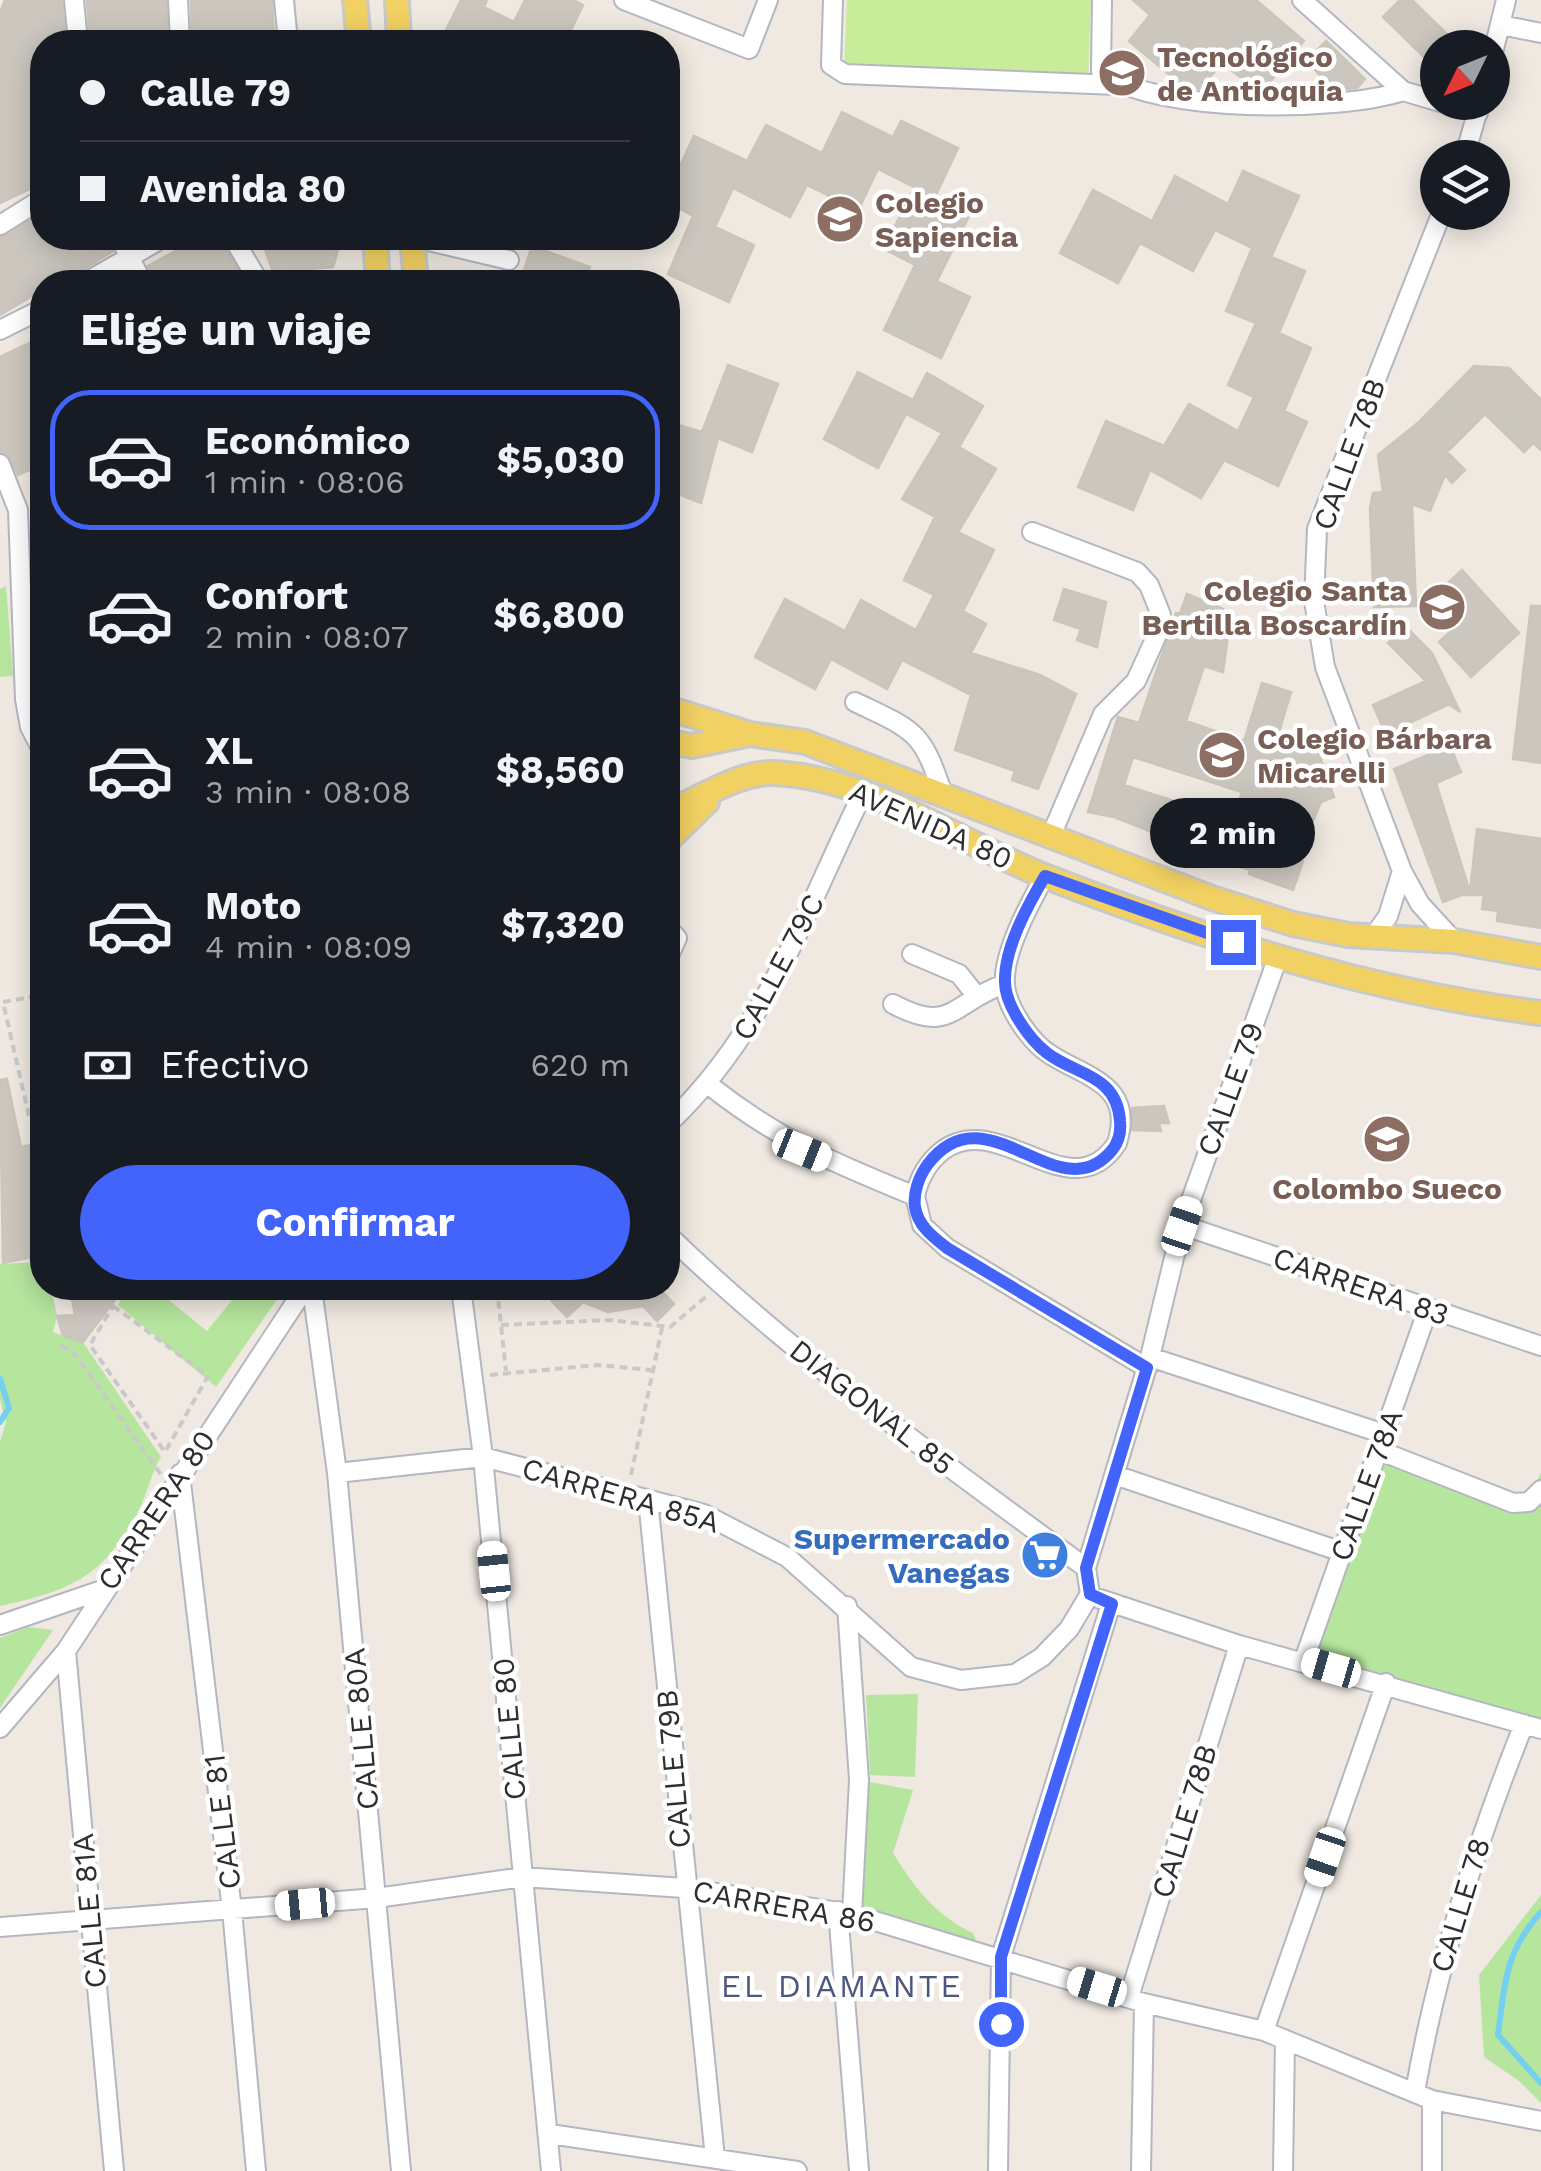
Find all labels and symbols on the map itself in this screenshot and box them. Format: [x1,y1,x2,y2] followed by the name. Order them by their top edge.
[1420,30,1510,120] north arrow
[1157,39,1344,108] place label: Tecnológico de Antioquia
[1096,47,1148,99] school or university icon: Tecnológico de Antioquia
[875,185,1019,254] place label: Colegio Sapiencia
[814,193,866,245] school or university icon: Colegio Sapiencia
[1305,373,1393,535] street label: CALLE 78B
[1142,573,1408,642] place label: Colegio Santa Bertilla Boscardín
[1416,581,1468,633] school or university icon: Colegio Santa Bertilla Boscardín
[1257,721,1492,790] place label: Colegio Bárbara Micarelli
[1196,729,1248,781] school or university icon: Colegio Bárbara Micarelli
[844,774,1018,876] street label: AVENIDA 80
[1150,797,1316,867] callout: 2 min
[725,888,831,1046] street label: CALLE 79C
[1211,920,1256,965] route end
[1190,1017,1270,1161] street label: CALLE 79
[1361,1113,1413,1165] school or university icon: Colombo Sueco
[769,1125,835,1175] car
[1272,1171,1502,1206] place label: Colombo Sueco
[1158,1193,1206,1259] car
[1269,1240,1453,1332] street label: CARRERA 83
[783,1332,961,1482] street label: DIAGONAL 85
[1322,1404,1410,1566] street label: CALLE 78A
[90,1423,222,1597] street label: CARRERA 80
[518,1450,724,1540] street label: CARRERA 85A
[794,1521,1010,1590] place label: Supermercado Vanegas
[1019,1529,1071,1581] supermarket icon: Supermercado Vanegas
[476,1540,512,1602] car
[1298,1645,1364,1691] car
[336,1646,386,1812] street label: CALLE 80A
[485,1656,533,1802] street label: CALLE 80
[649,1688,697,1850] street label: CALLE 79B
[1144,1740,1224,1902] street label: CALLE 78B
[196,1752,248,1892] street label: CALLE 81
[1301,1824,1349,1890] car
[65,1832,113,1990] street label: CALLE 81A
[1423,1833,1497,1977] street label: CALLE 78
[690,1873,878,1939] street label: CARRERA 86
[274,1886,336,1922] car
[1064,1964,1130,2010] car
[721,1967,963,2005] district label: EL DIAMANTE
[979,2002,1024,2047] route start

